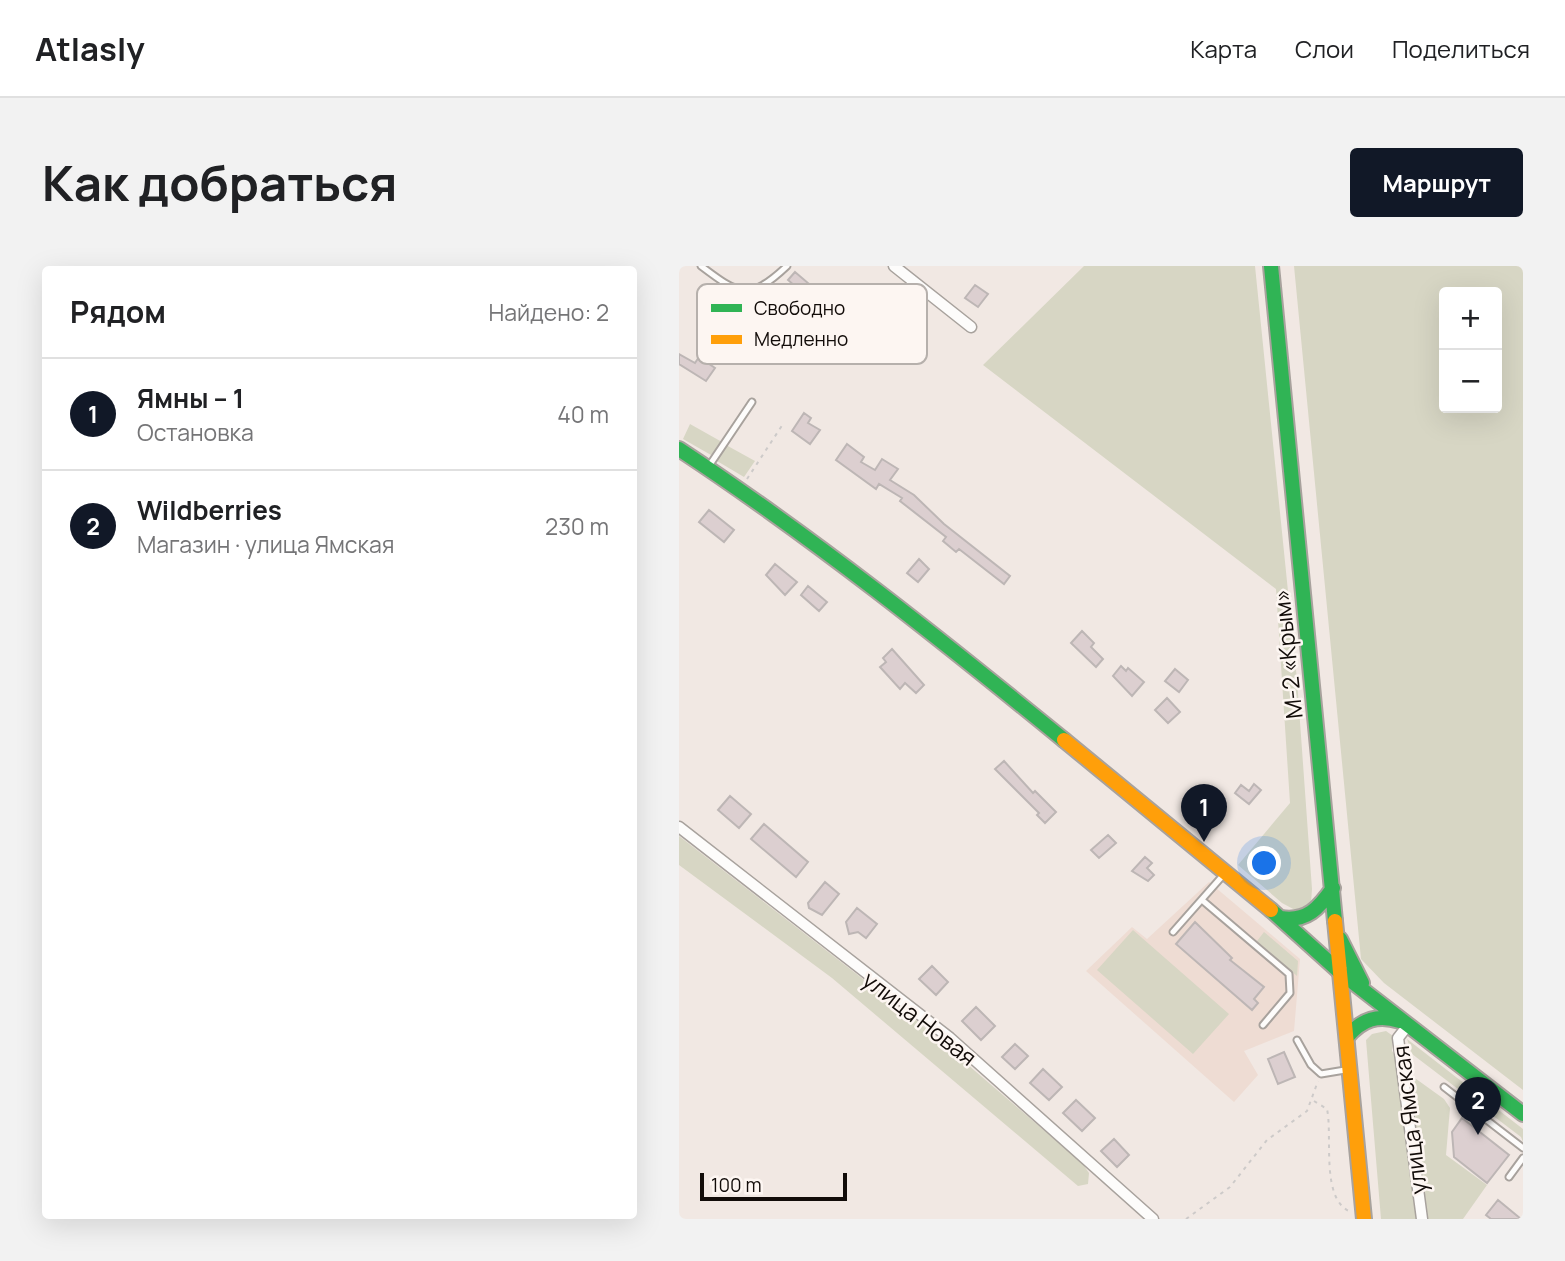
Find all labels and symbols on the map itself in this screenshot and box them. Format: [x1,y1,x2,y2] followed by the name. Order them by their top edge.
[697,284,927,364] legend
[754,295,845,321] text: Свободно
[754,326,848,352] text: Медленно
[1264,588,1310,720] street label: М-2 «Крым»
[1181,784,1227,842] pin: 1
[1247,846,1281,880] your location
[856,963,984,1073] street label: улица Новая
[1384,1044,1434,1196] street label: улица Ямская
[1455,1077,1501,1135] pin: 2
[700,1170,847,1202] scale bar

